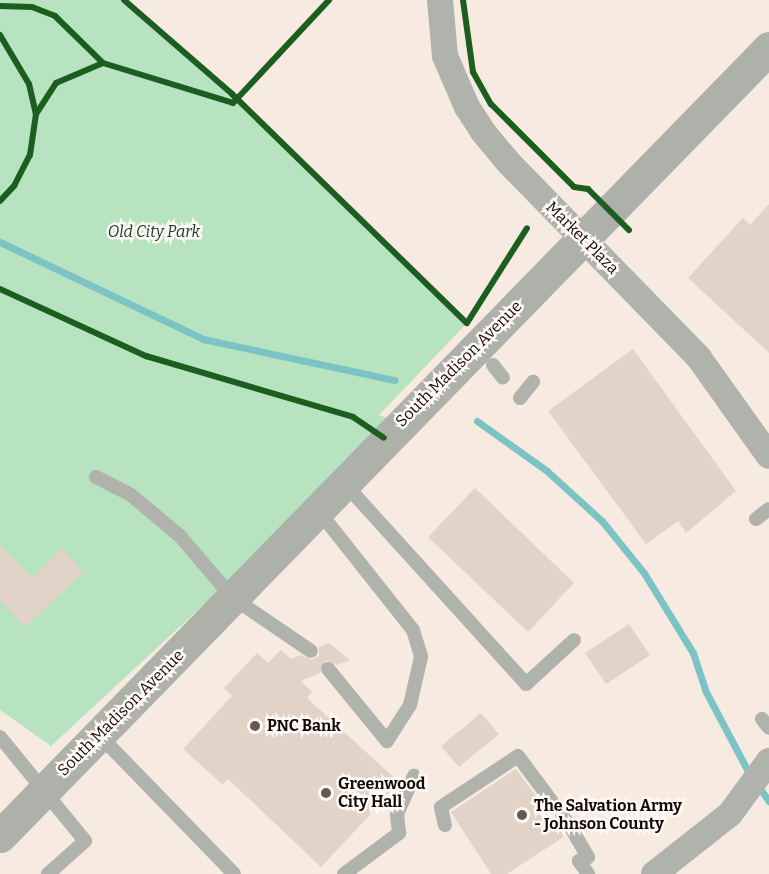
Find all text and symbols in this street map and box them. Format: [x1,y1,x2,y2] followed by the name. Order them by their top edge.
[542,198,622,278] street label: Market Plaza
[108,222,200,242] park label: Old City Park
[392,297,526,431] street label: South Madison Avenue
[54,646,188,780] street label: South Madison Avenue
[267,716,341,736] place label: PNC Bank
[248,719,262,733] marker: PNC Bank
[338,774,425,812] place label: Greenwood City Hall
[319,786,333,800] marker: Greenwood City Hall
[534,796,682,834] place label: The Salvation Army - Johnson County
[515,808,529,822] marker: The Salvation Army - Johnson County

